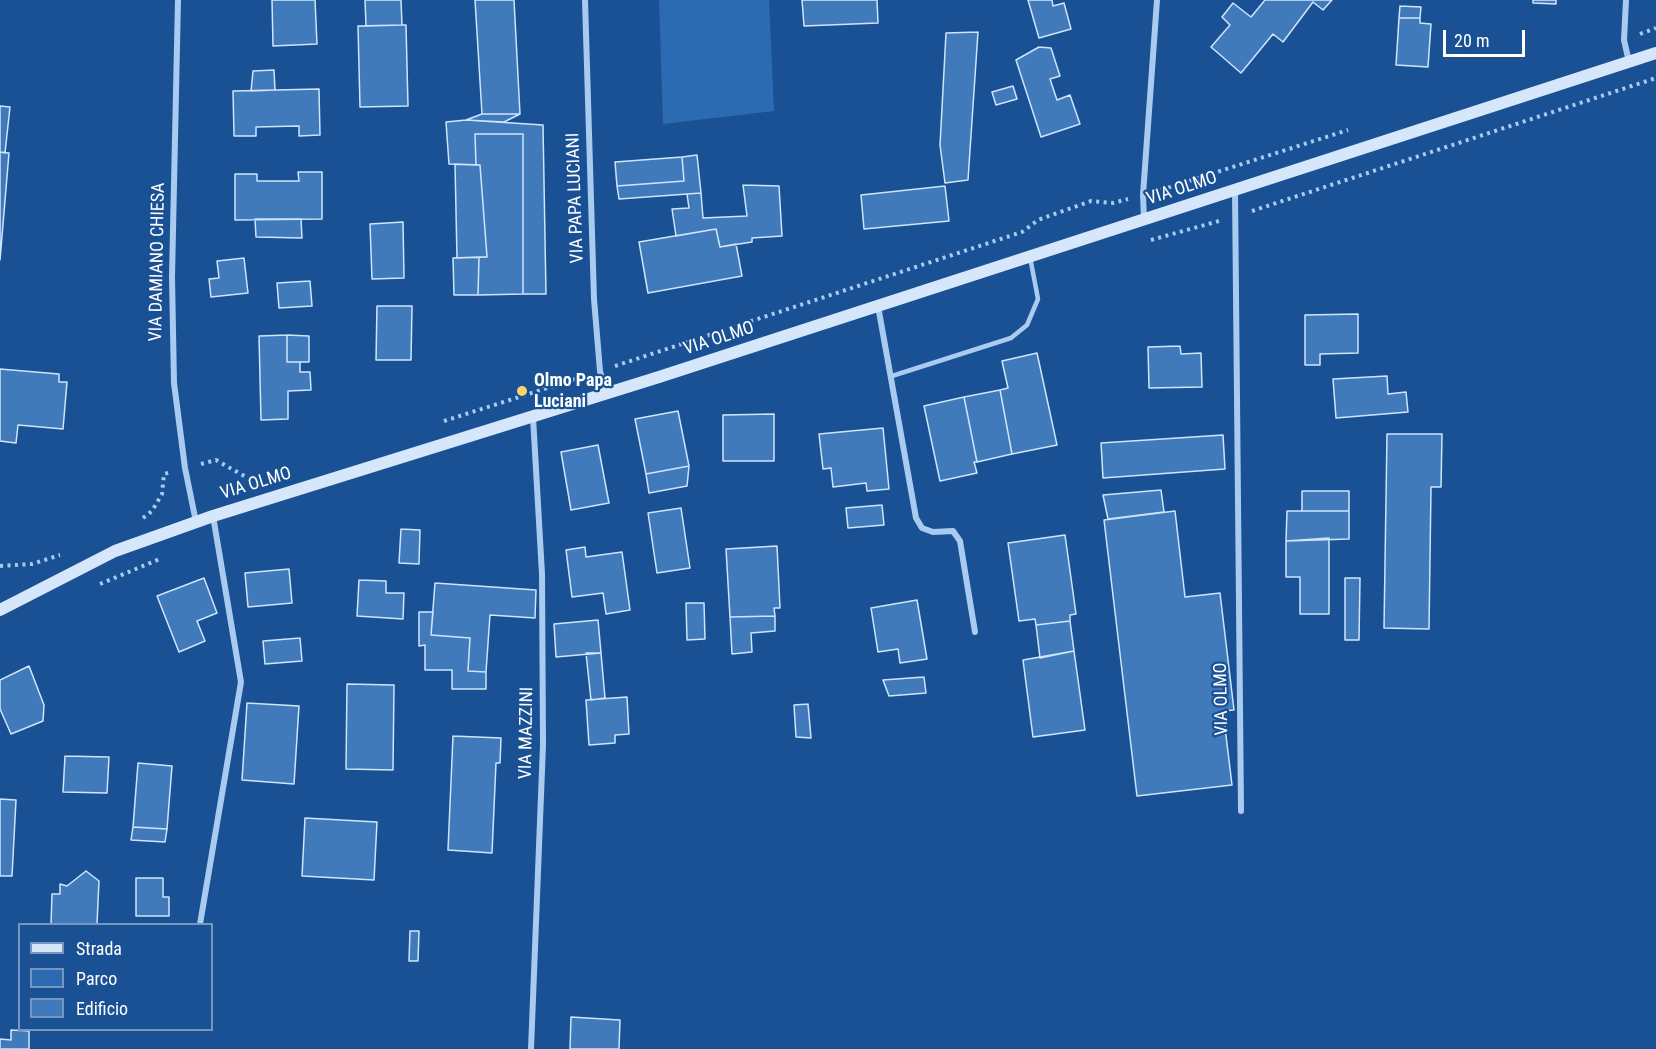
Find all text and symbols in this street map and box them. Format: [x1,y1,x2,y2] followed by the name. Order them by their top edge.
[1446,18,1528,56] scale bar
[1454,30,1489,51] text: 20 m
[563,132,589,264] street label: VIA PAPA LUCIANI
[1144,167,1220,211] street label: VIA OLMO
[146,182,170,342] street label: VIA DAMIANO CHIESA
[681,317,757,361] street label: VIA OLMO
[534,370,612,412] place label: Olmo Papa Luciani
[515,384,529,398] marker: Olmo Papa Luciani
[218,463,294,505] street label: VIA OLMO
[1211,662,1233,736] street label: VIA OLMO
[515,687,539,779] street label: VIA MAZZINI
[18,923,213,1031] legend
[76,938,122,959] text: Strada
[76,968,117,989] text: Parco
[76,998,128,1019] text: Edificio

